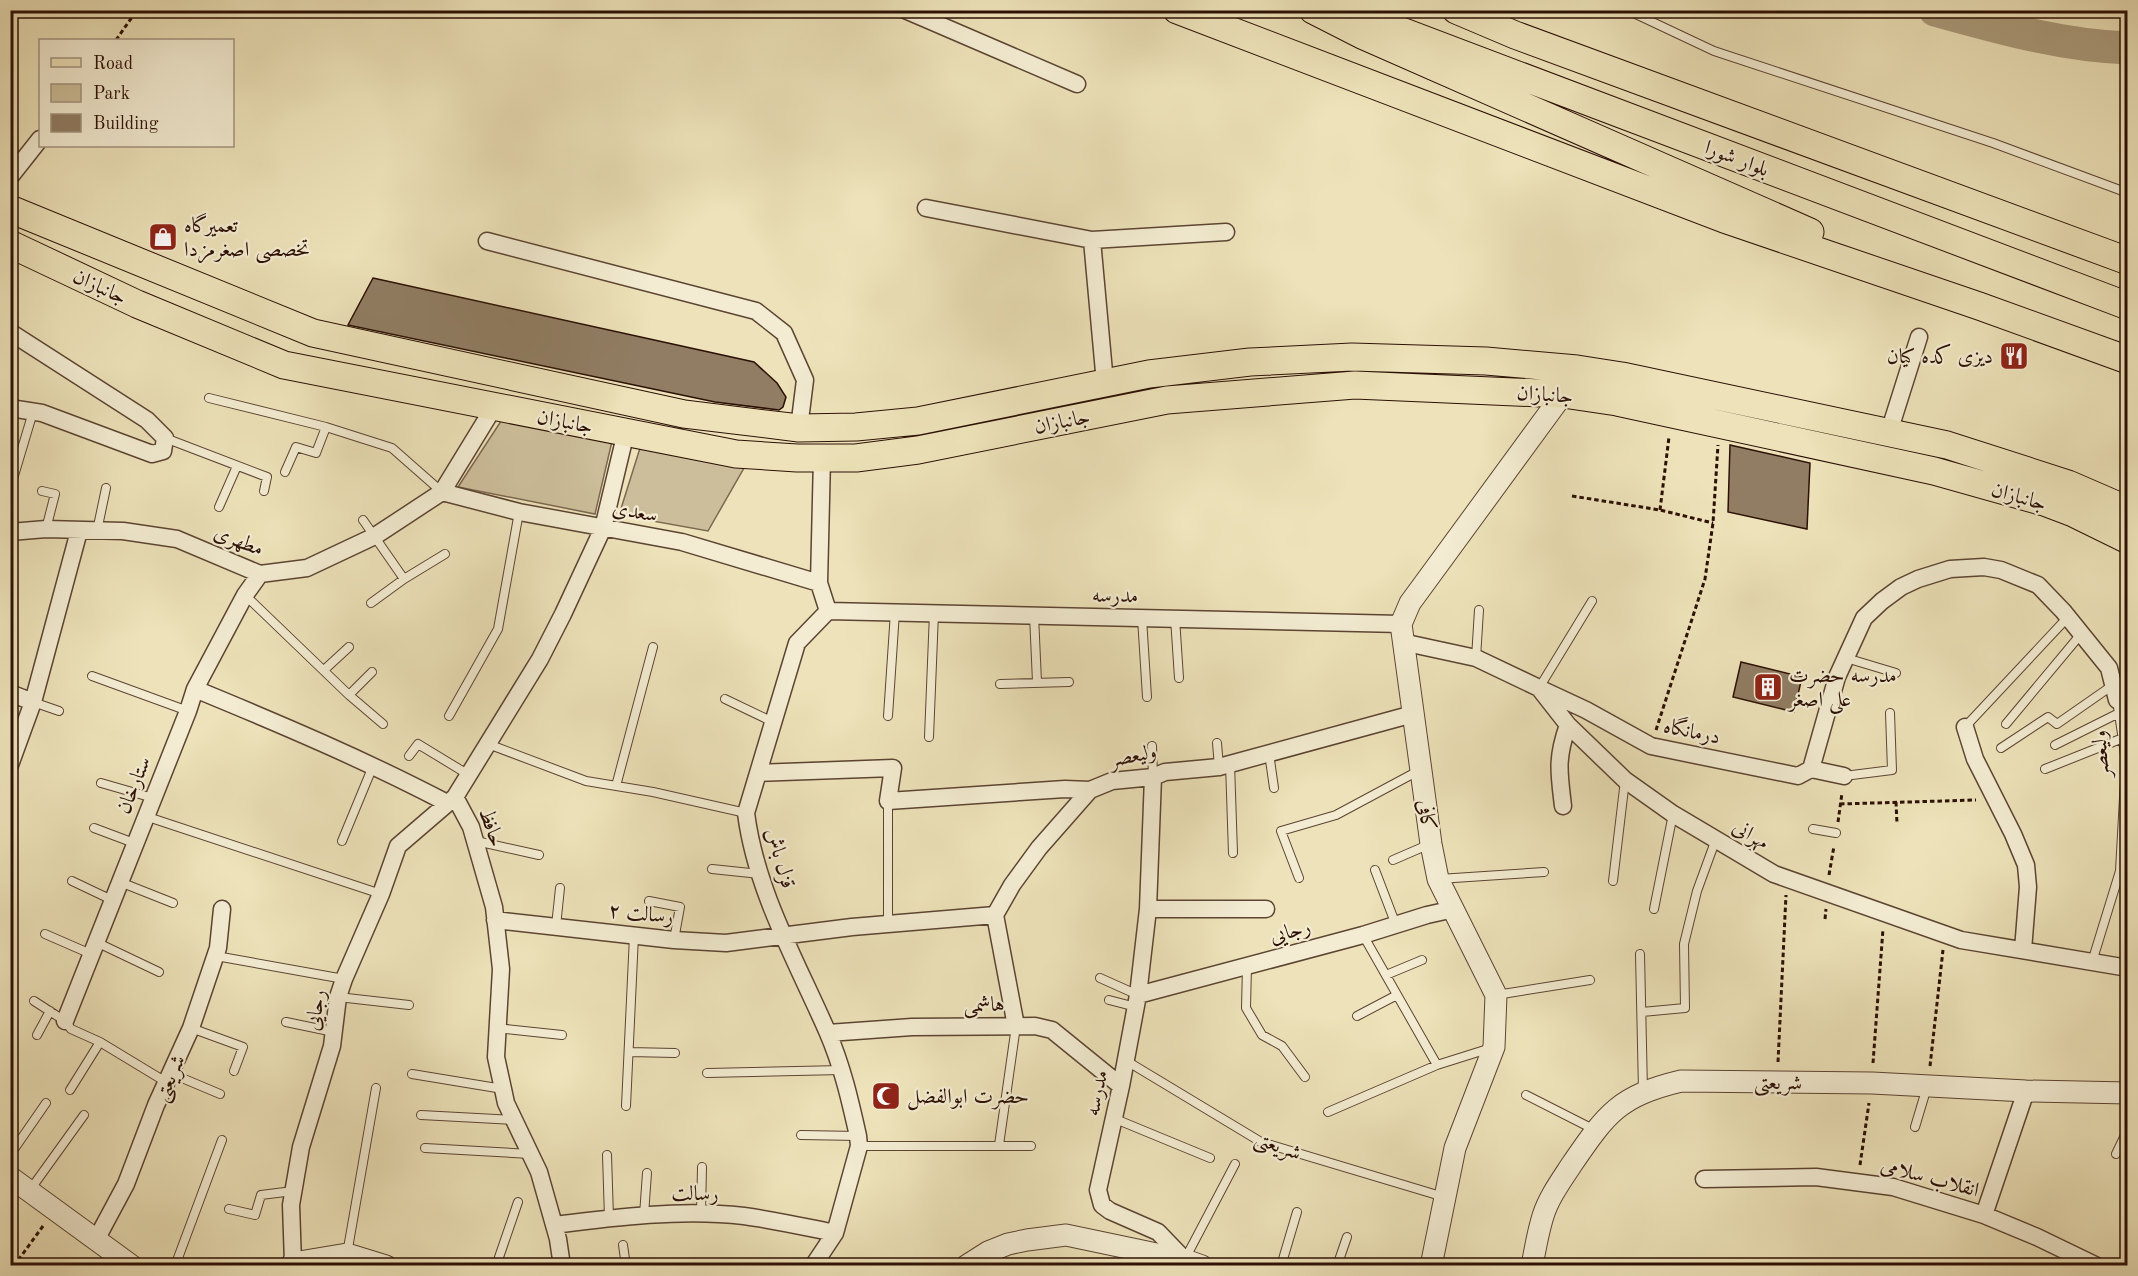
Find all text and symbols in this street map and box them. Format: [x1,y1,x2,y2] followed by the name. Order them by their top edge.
[39,39,234,147] legend
[93,55,133,73] text: Road
[93,85,130,103] text: Park
[93,115,159,133] text: Building
[1701,138,1771,182] street label: بلوار شورا
[184,212,310,264] place label: تعمیرگاه تخصصی اصغرمزدا
[147,221,179,253] shop icon: تعمیرگاه تخصصی اصغرمزدا
[69,266,129,309] street label: جانبازان
[1998,340,2030,372] restaurant icon: دیزی کده کیان
[1887,343,1993,368] place label: دیزی کده کیان
[1516,383,1574,408] street label: جانبازان
[535,407,594,438] street label: جانبازان
[1033,407,1092,438] street label: جانبازان
[1988,480,2049,515] street label: جانبازان
[610,498,659,527] street label: سعدی
[210,522,266,561] street label: مطهری
[1092,586,1138,607] street label: مدرسه
[1787,666,1897,715] place label: مدرسه حضرت علی اصغر
[1752,671,1784,703] building icon: مدرسه حضرت علی اصغر
[1661,712,1723,749] street label: درمانگاه
[2089,729,2116,780] street label: ولیعصر
[1106,742,1159,774] street label: ولیعصر
[113,754,155,817] street label: ستارخان
[1413,798,1439,832] street label: کافی
[474,805,508,850] street label: حافظ
[1727,816,1772,856] street label: مهرانی
[760,826,798,891] street label: قزل باش
[607,901,675,928] street label: رسالت ۲
[1268,917,1314,950] street label: رجایی
[303,988,332,1033] street label: رجایی
[963,995,1005,1018] street label: هاشمی
[151,1052,193,1106] street label: شریعتی
[1082,1068,1113,1118] street label: مدرسه
[1754,1073,1802,1097] street label: شریعتی
[870,1080,902,1112] mosque icon: حضرت ابوالفضل
[907,1087,1029,1111] place label: حضرت ابوالفضل
[1250,1128,1304,1167] street label: شریعتی
[1878,1155,1981,1203] street label: انقلاب سلامی
[671,1184,719,1205] street label: رسالت

